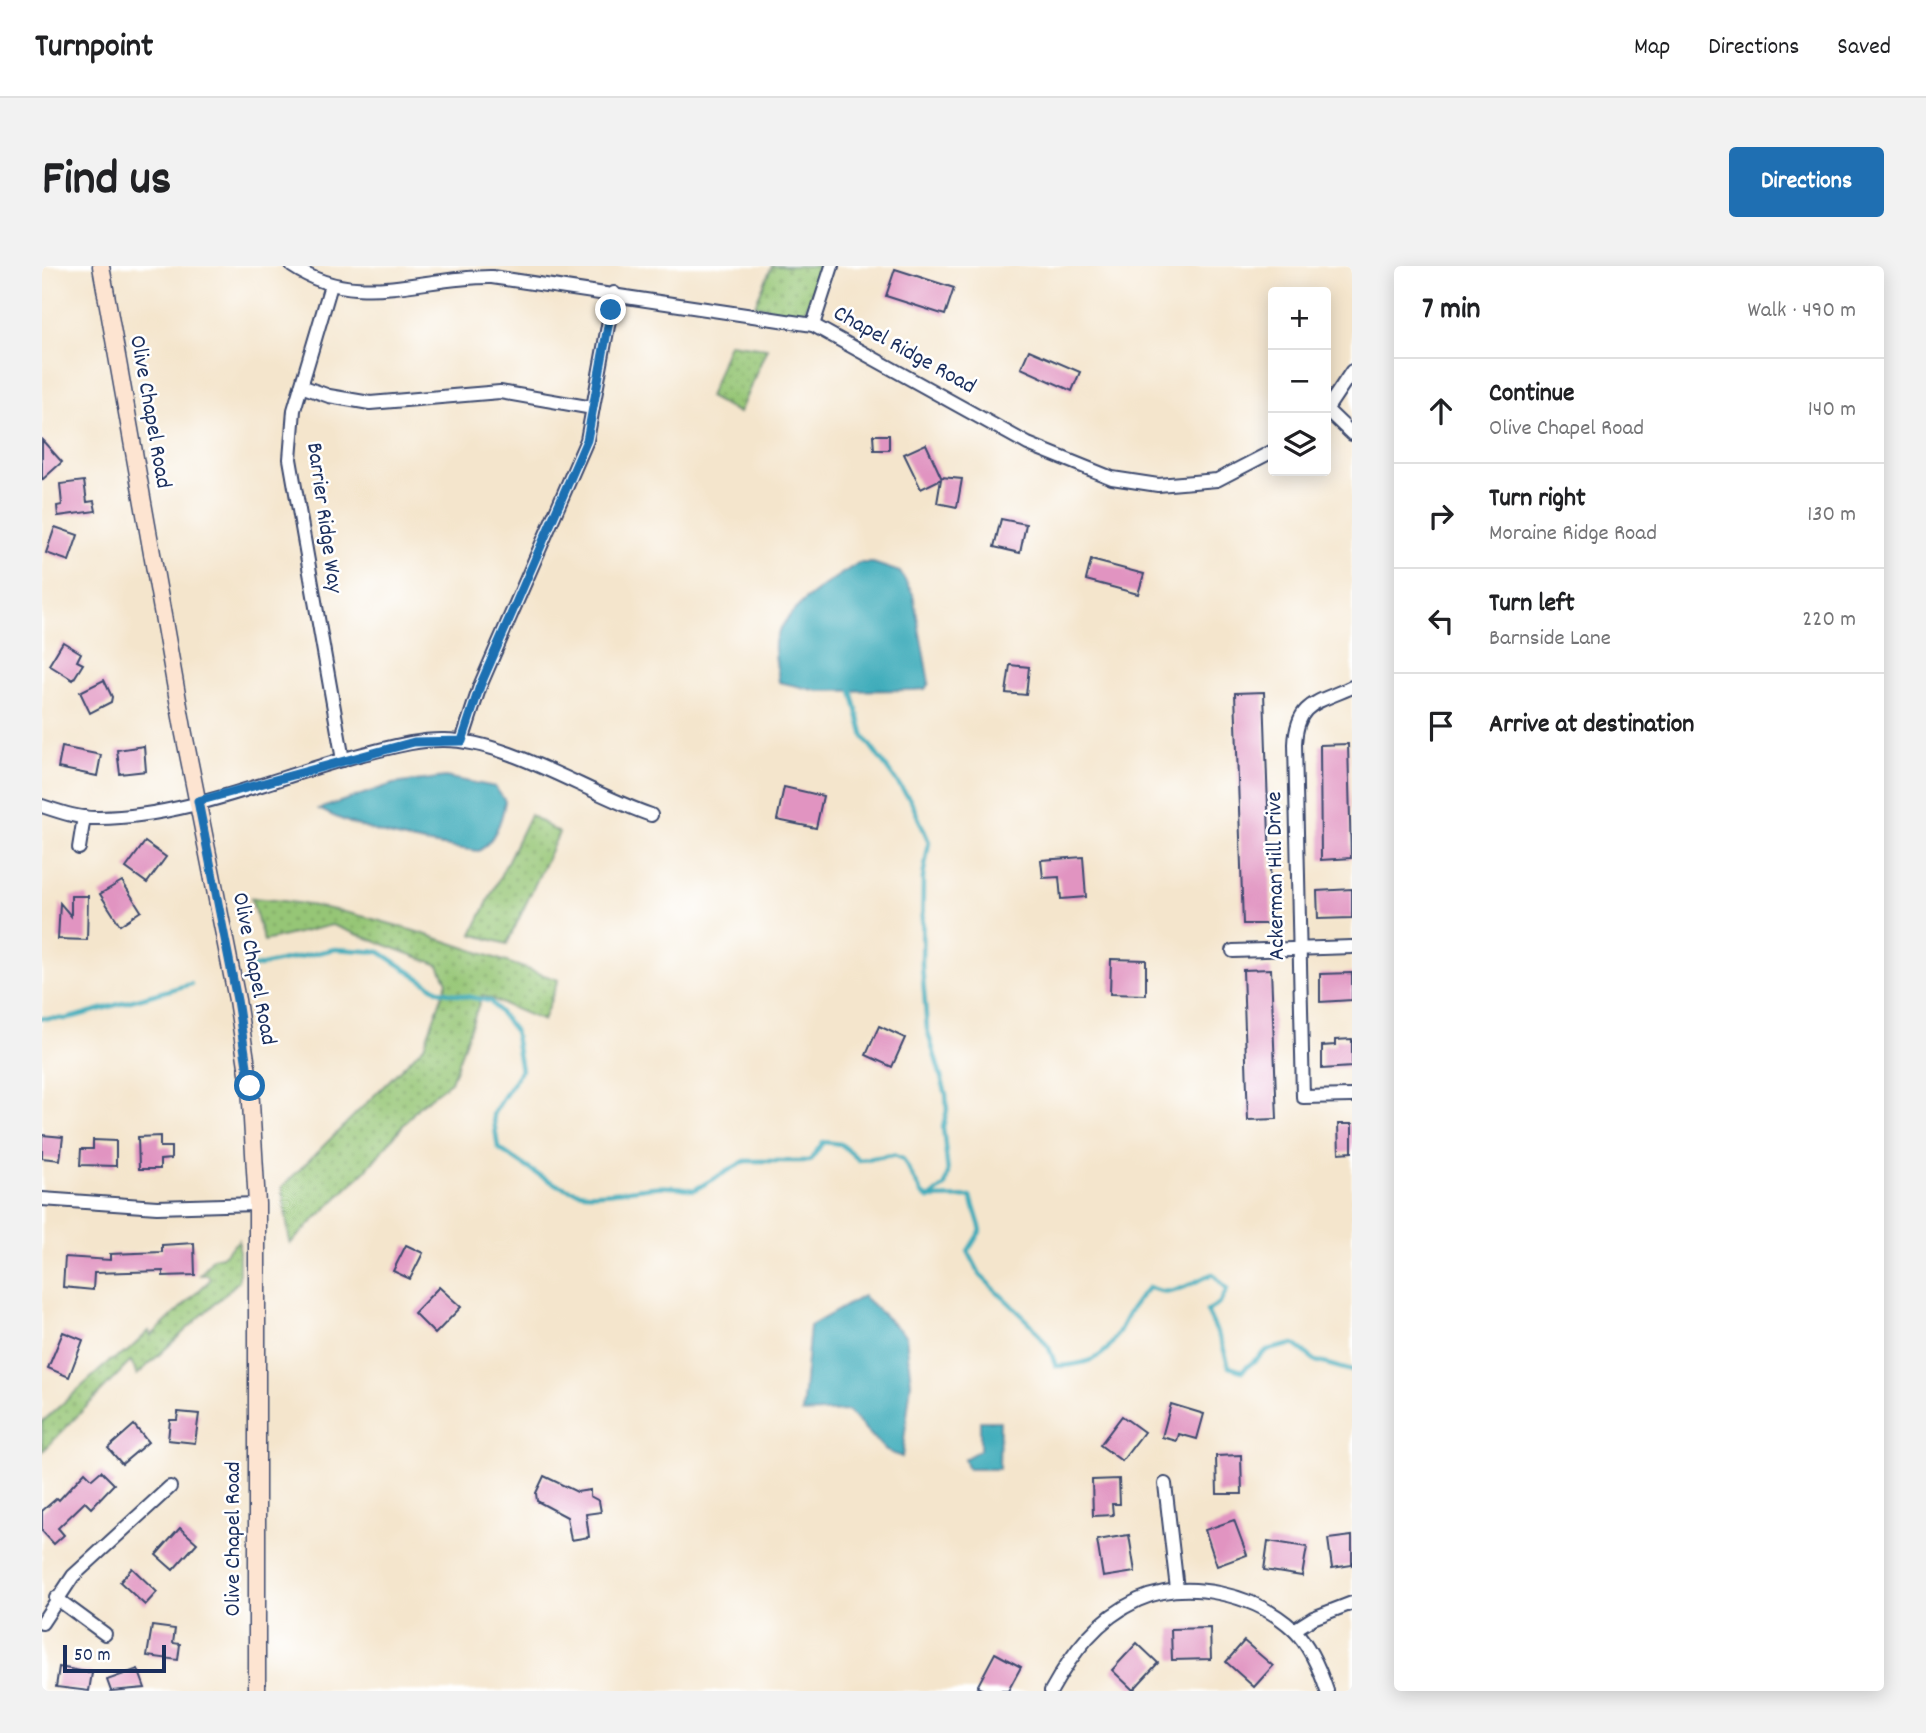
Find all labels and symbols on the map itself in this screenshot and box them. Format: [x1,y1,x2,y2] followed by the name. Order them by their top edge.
[595,294,626,325] route end
[827,298,981,404] street label: Chapel Ridge Road
[119,333,179,491] street label: Olive Chapel Road
[296,441,350,596] street label: Barrier Ridge Way
[1259,791,1295,961] street label: Ackerman Hill Drive
[222,890,284,1048] street label: Olive Chapel Road
[234,1070,265,1101] route start
[218,1461,251,1617] street label: Olive Chapel Road
[63,1642,166,1674] scale bar

